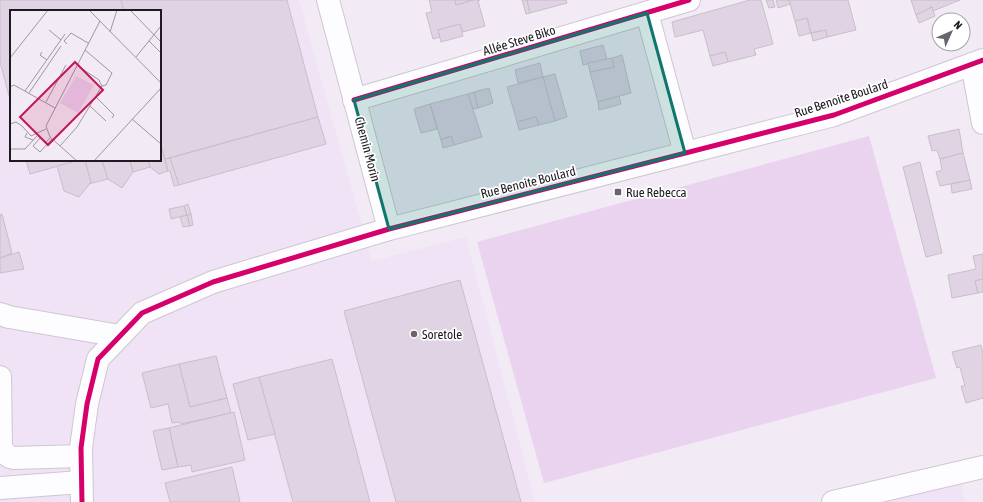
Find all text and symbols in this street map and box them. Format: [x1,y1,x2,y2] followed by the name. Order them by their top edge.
[10,10,161,161] inset map
[931,12,971,52] north arrow
[952,18,965,31] text: N
[481,22,557,59] street label: Allée Steve Biko
[793,76,890,121] street label: Rue Benoite Boulard
[352,115,383,183] street label: Chemin Morin
[479,163,577,202] street label: Rue Benoite Boulard
[626,185,687,200] place label: Rue Rebecca
[613,187,623,197] marker: Rue Rebecca
[422,327,462,342] place label: Soretole
[409,329,419,339] marker: Soretole

